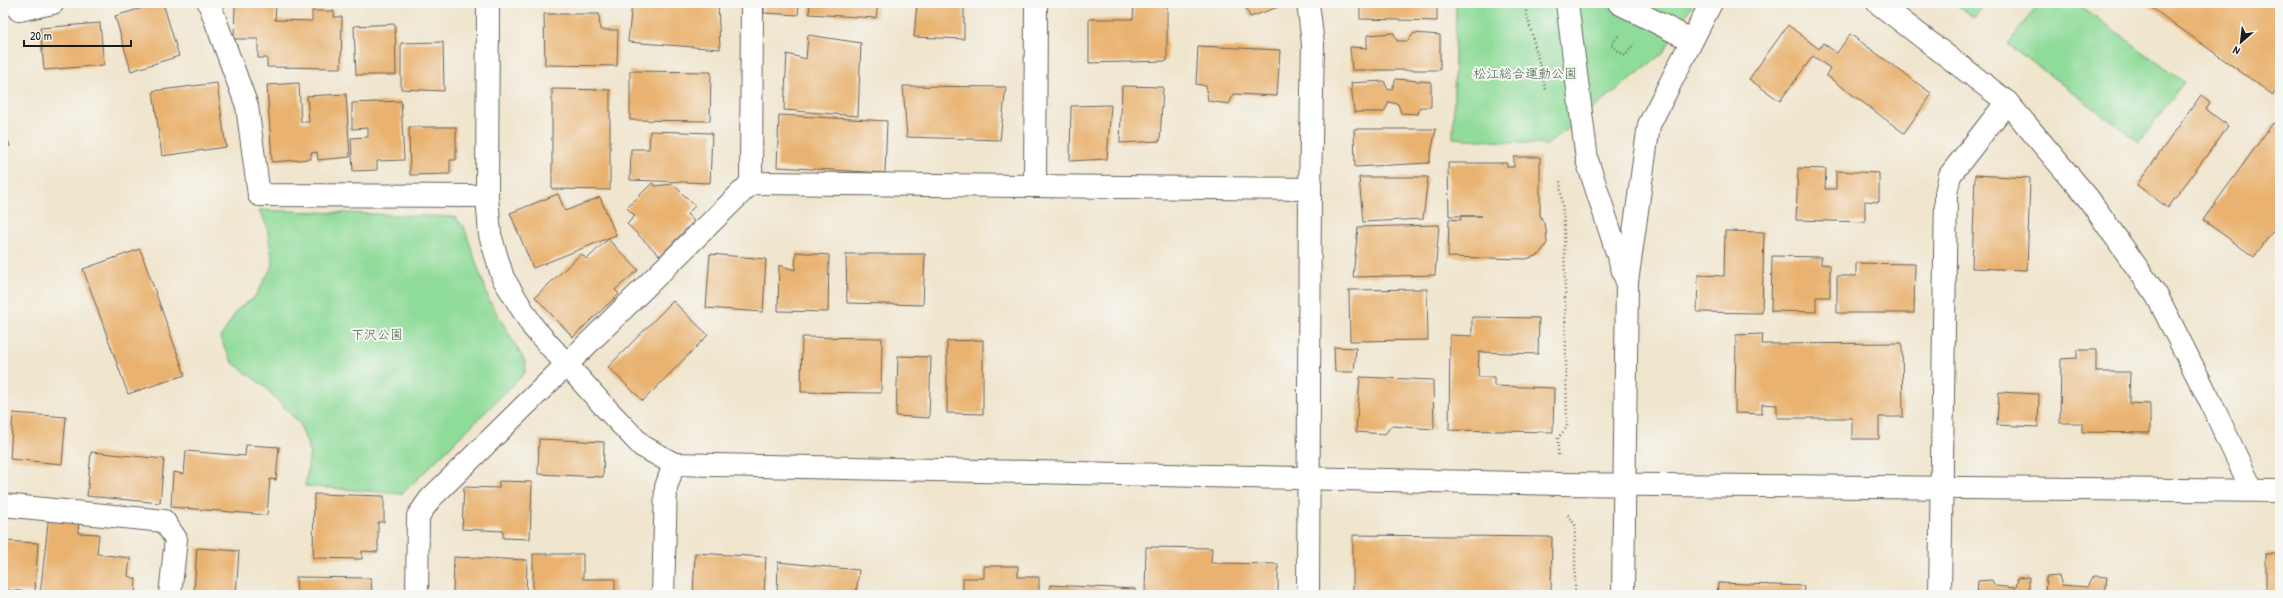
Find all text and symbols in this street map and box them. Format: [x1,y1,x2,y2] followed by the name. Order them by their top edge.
[24,22,131,48] scale bar
[2221,22,2261,62] north arrow
[30,27,52,44] text: 20 m
[2230,43,2242,58] text: N
[1473,64,1577,82] park label: 松江総合運動公園
[351,325,403,343] park label: 下沢公園

